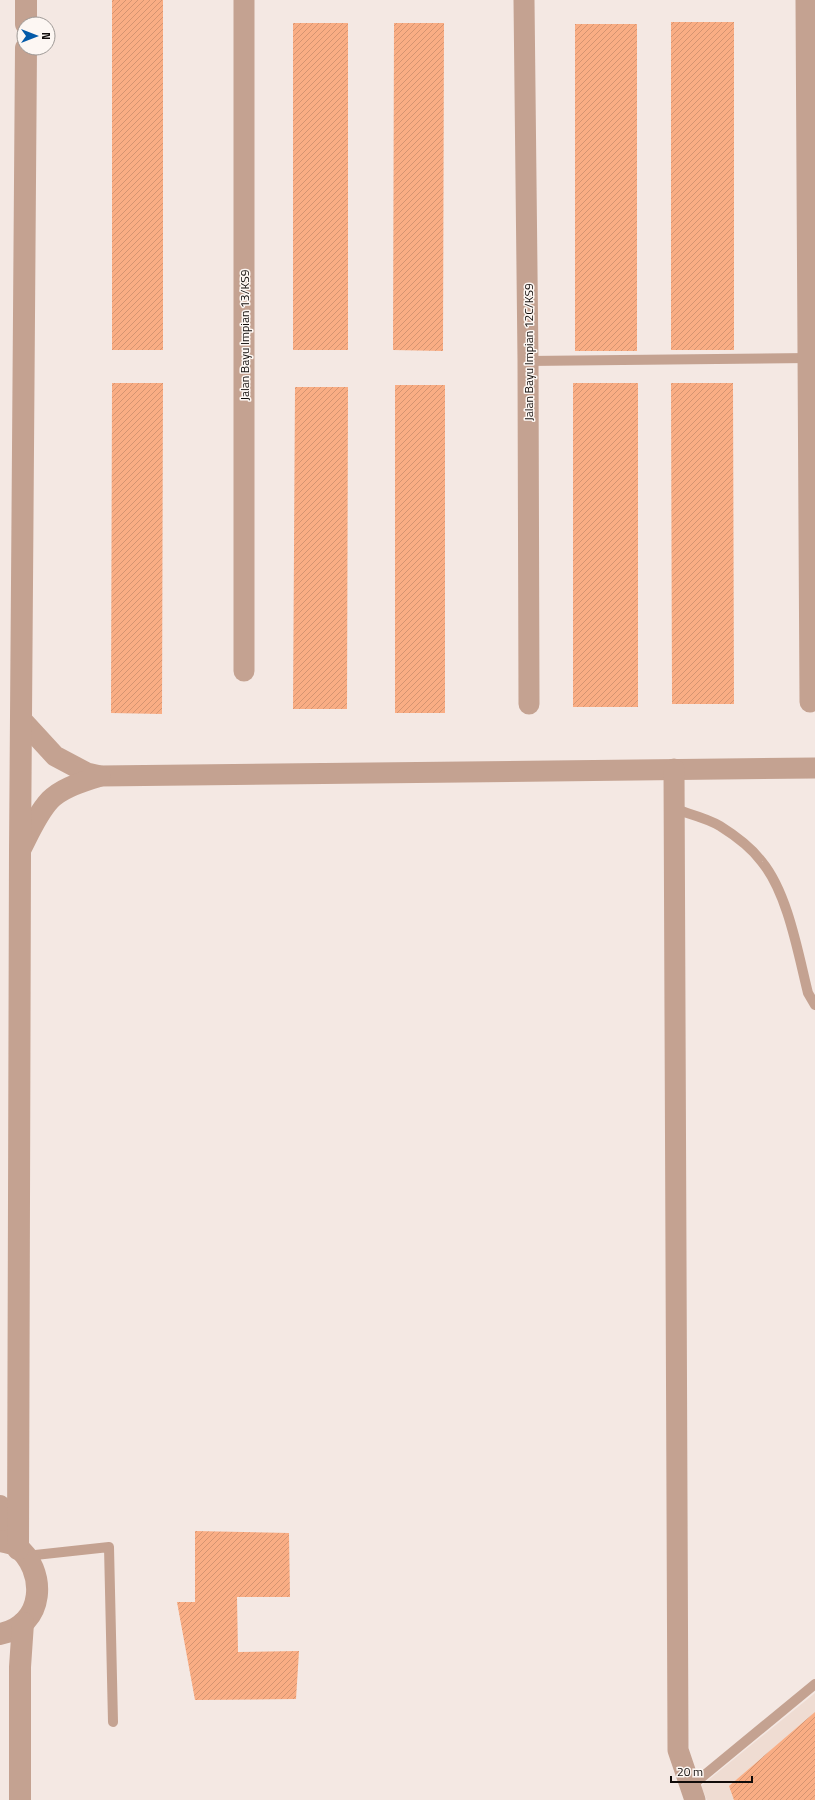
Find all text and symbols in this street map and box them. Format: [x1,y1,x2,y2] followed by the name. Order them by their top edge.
[16,16,56,56] north arrow
[38,32,54,40] text: N
[235,269,254,400] street label: Jalan Bayu Impian 13/KS9
[519,283,538,421] street label: Jalan Bayu Impian 12C/KS9
[671,1758,752,1784] scale bar
[677,1762,703,1781] text: 20 m

